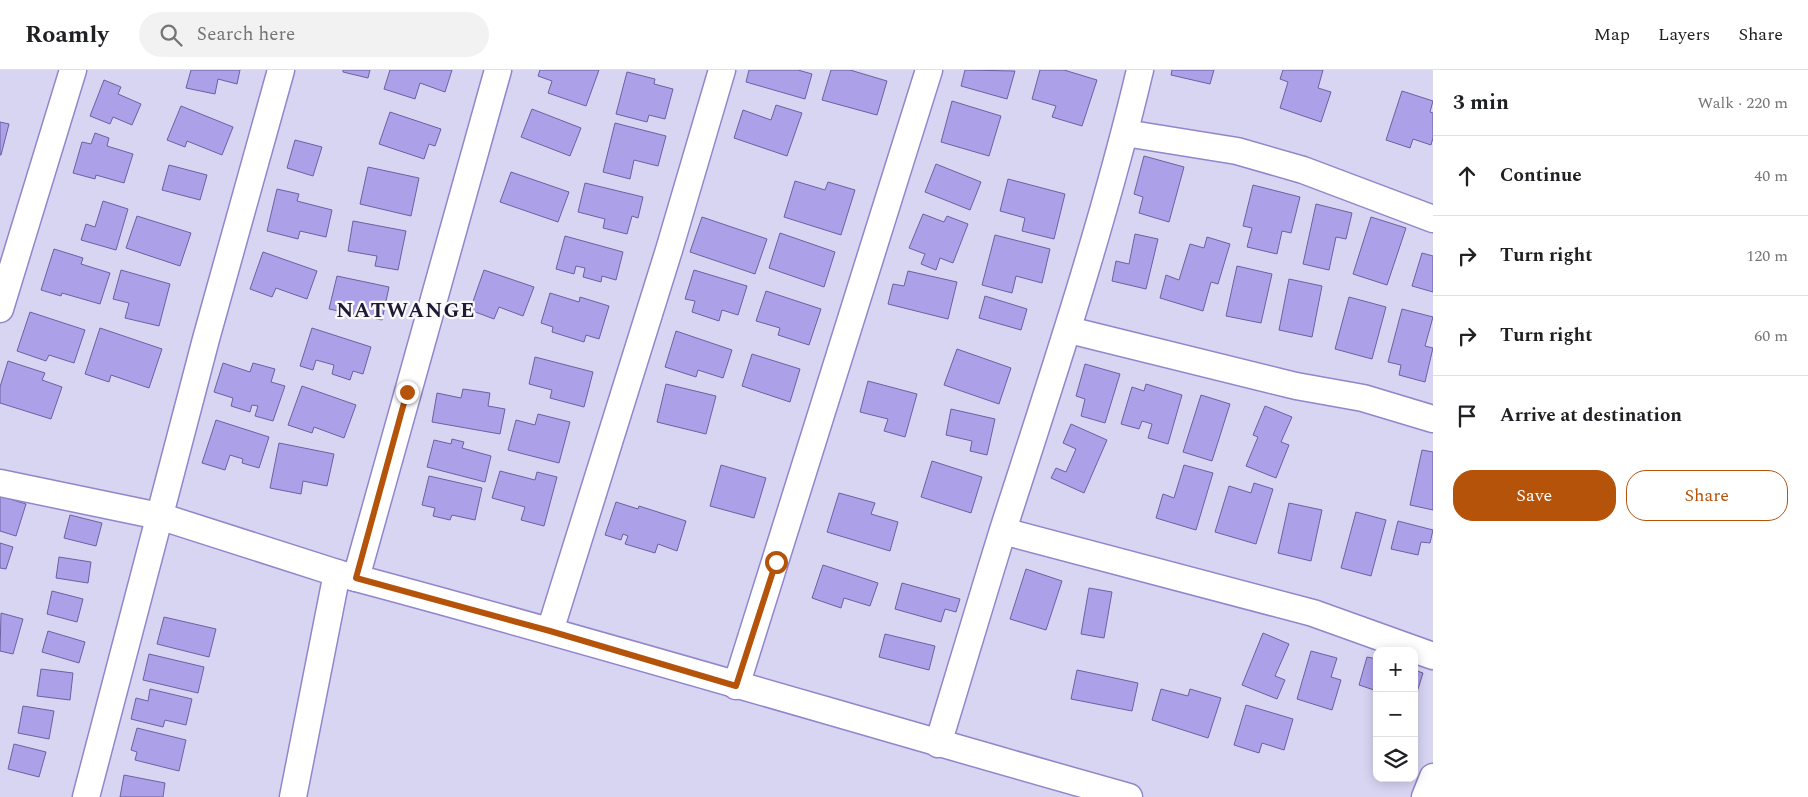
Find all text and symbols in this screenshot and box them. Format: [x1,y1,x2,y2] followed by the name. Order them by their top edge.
[139,12,489,57] search box
[25,17,109,53] text: Roamly
[197,20,295,49] text: Search here
[157,21,185,49] icon: search
[1594,21,1630,48] text: Map
[1658,21,1710,48] text: Layers
[1738,21,1783,48] text: Share
[1453,87,1509,119] text: 3 min
[1697,91,1788,115] text: Walk · 220 m
[1500,161,1582,190] text: Continue
[1453,162,1481,190] icon: ahead
[1754,164,1788,188] text: 40 m
[1500,241,1593,270] text: Turn right
[1453,242,1481,270] icon: right
[1746,244,1788,268] text: 120 m
[336,295,476,327] district label: NATWANGE
[1500,321,1593,350] text: Turn right
[1453,322,1481,350] icon: right
[1754,324,1788,348] text: 60 m
[396,381,419,404] route end
[1500,401,1682,430] text: Arrive at destination
[1453,402,1481,430] icon: arrive
[1453,470,1616,521] button: Save
[1626,470,1788,521] button: Share
[765,551,788,574] route start
[1373,647,1418,782] map controls
[1373,647,1418,692] button: +
[1373,692,1418,737] button: −
[1373,737,1418,782] button: layers

